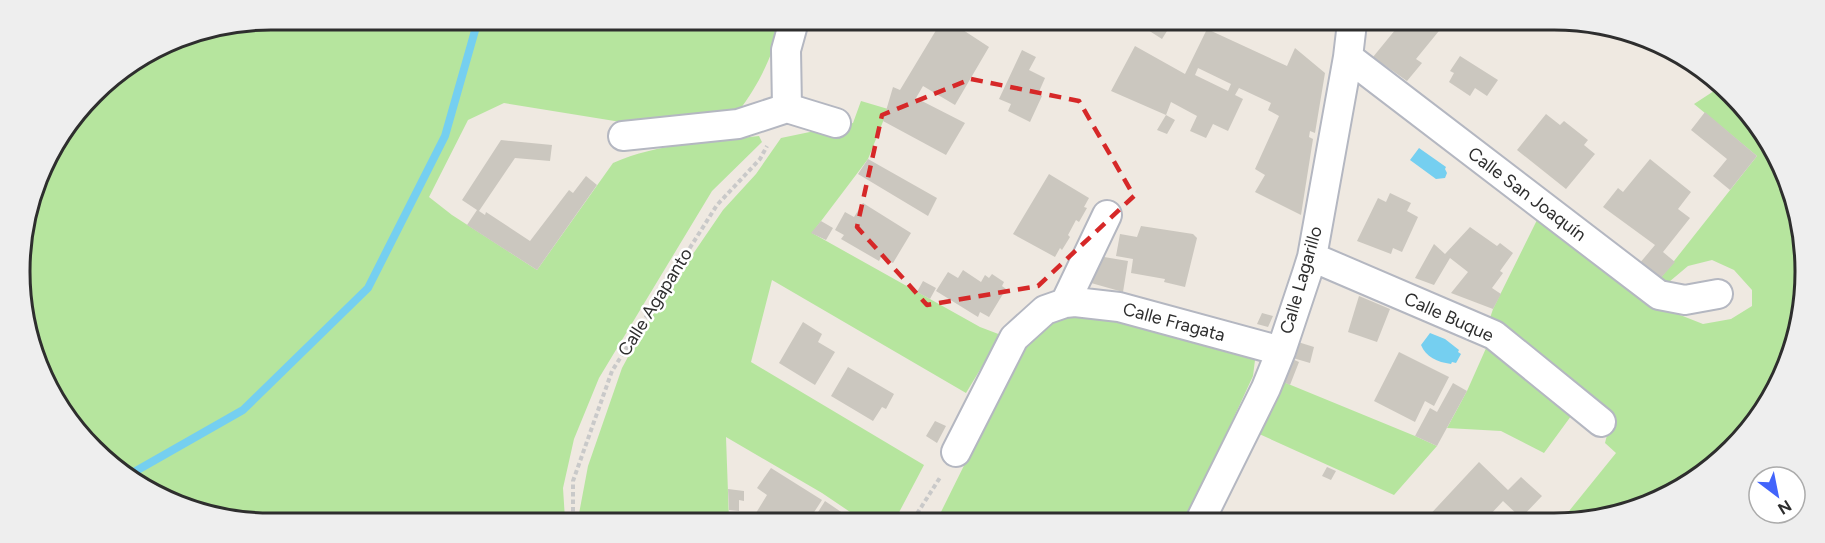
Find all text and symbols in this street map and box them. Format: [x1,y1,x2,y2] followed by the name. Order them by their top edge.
[1463,142,1591,246] street label: Calle San Joaquín
[1275,223,1327,337] street label: Calle Lagarillo
[613,244,697,360] street label: Calle Agapanto
[1401,287,1497,347] street label: Calle Buque
[1120,298,1228,346] street label: Calle Fragata
[1747,465,1807,525] north arrow
[1774,496,1795,519] text: N

